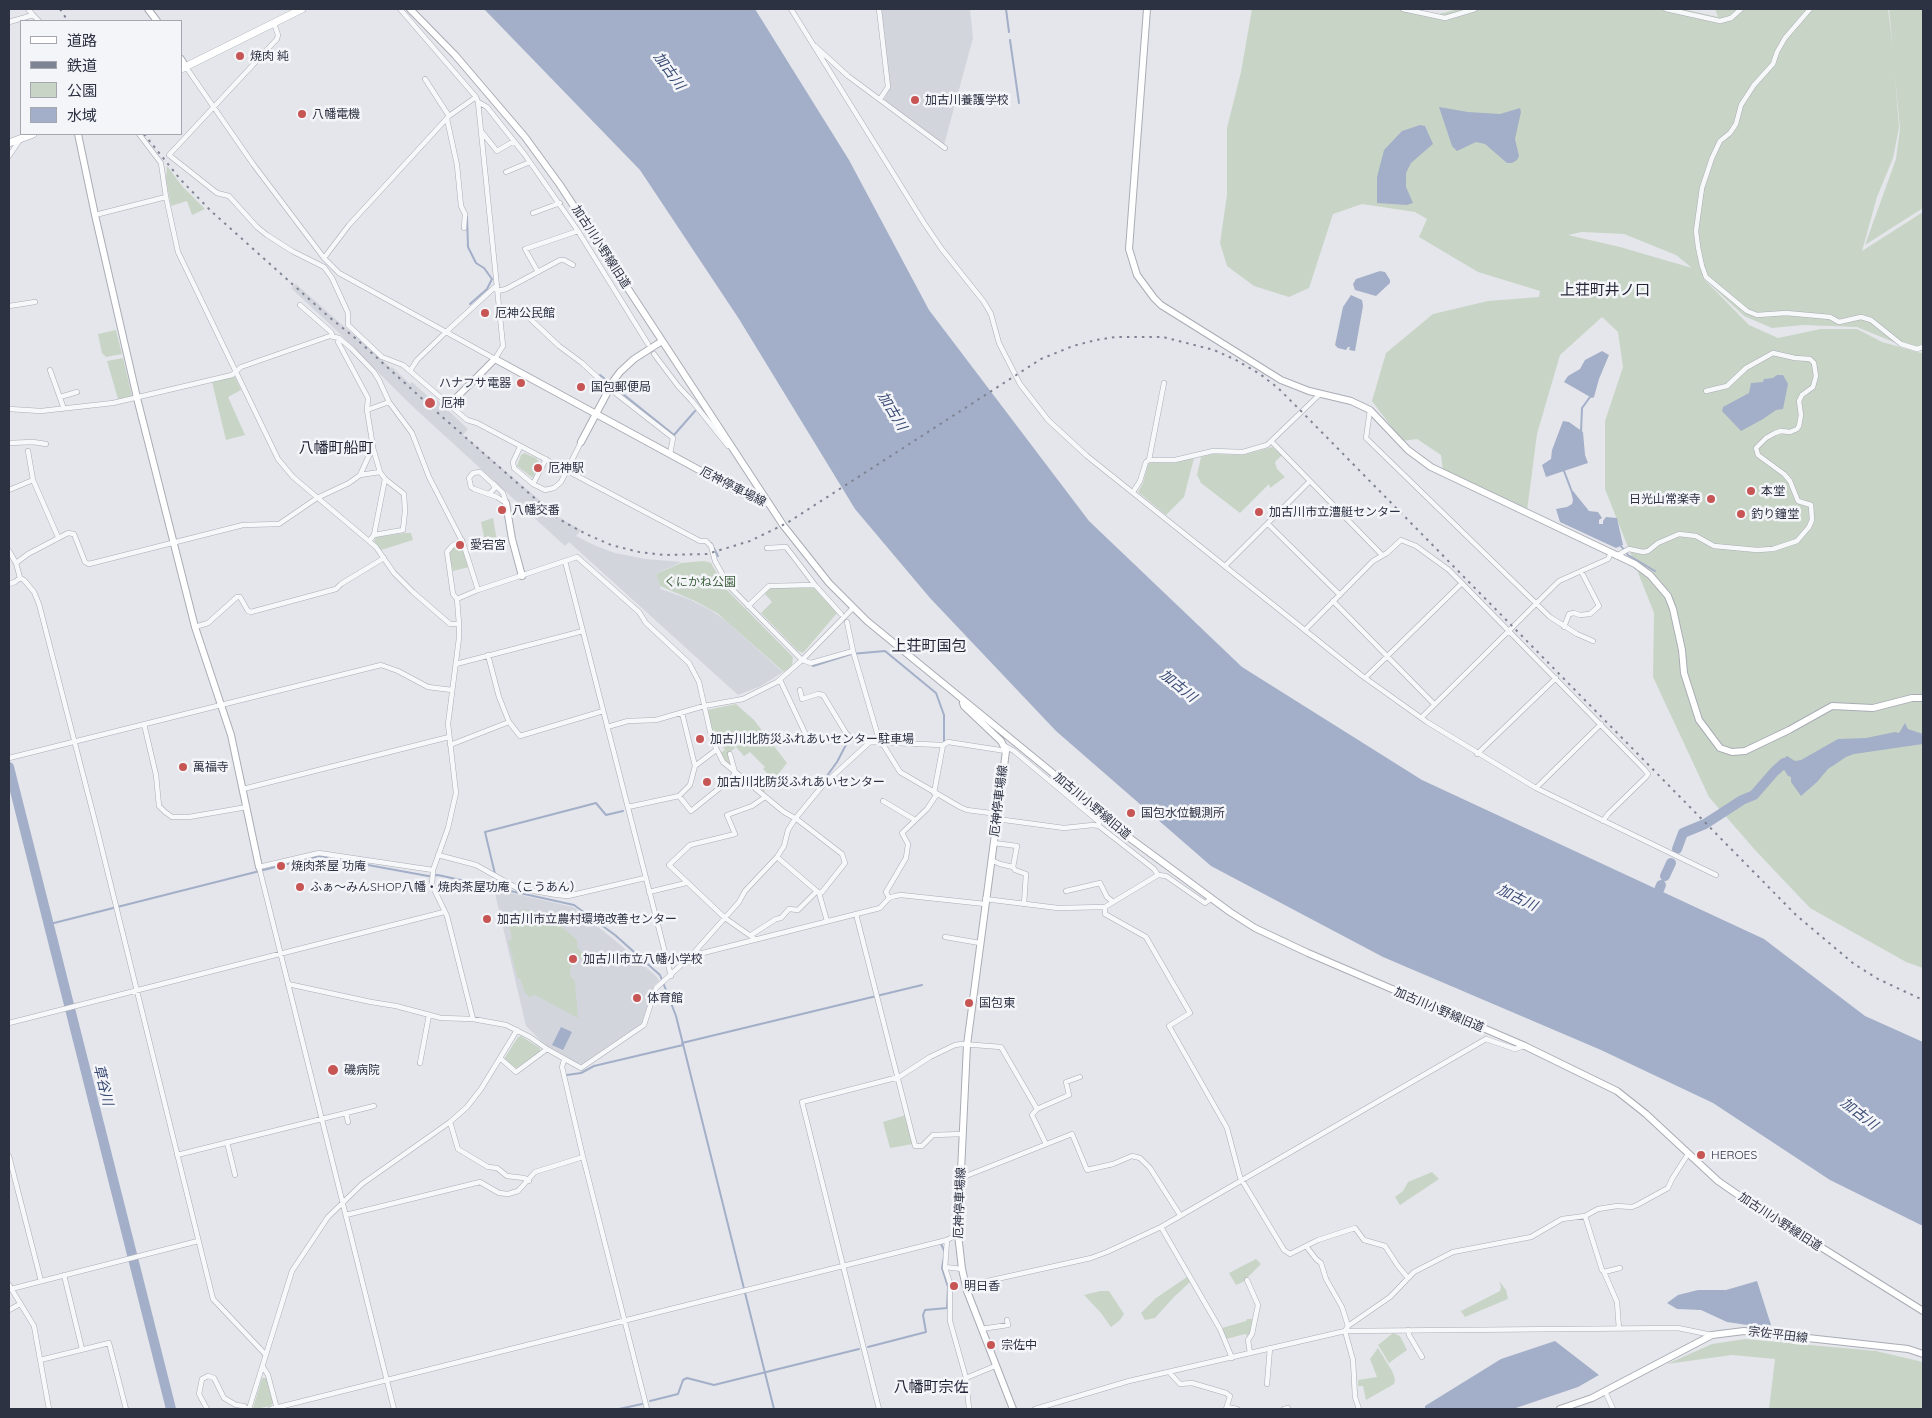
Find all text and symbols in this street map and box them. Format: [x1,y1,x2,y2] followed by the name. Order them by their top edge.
[20,20,182,135] legend
[67,31,97,50] text: 道路
[250,49,289,63] place label: 焼肉 純
[650,49,688,93] water label: 加古川
[234,50,246,62] marker: 焼肉 純
[67,56,97,75] text: 鉄道
[67,81,97,100] text: 公園
[925,93,1009,107] place label: 加古川養護学校
[909,94,921,106] marker: 加古川養護学校
[67,106,97,125] text: 水域
[312,107,360,121] place label: 八幡電機
[296,108,308,120] marker: 八幡電機
[569,203,633,291] street label: 加古川小野線旧道
[1560,281,1650,299] district label: 上荘町井ノ口
[495,306,555,320] place label: 厄神公民館
[479,307,491,319] marker: 厄神公民館
[439,376,511,390] place label: ハナフサ電器
[515,377,527,389] marker: ハナフサ電器
[591,380,651,394] place label: 国包郵便局
[575,381,587,393] marker: 国包郵便局
[874,389,910,433] water label: 加古川
[423,396,437,410] marker: 厄神
[441,396,465,410] place label: 厄神
[299,439,373,457] district label: 八幡町船町
[548,461,584,475] place label: 厄神駅
[532,462,544,474] marker: 厄神駅
[698,464,768,510] street label: 厄神停車場線
[1761,484,1785,498] place label: 本堂
[1745,485,1757,497] marker: 本堂
[1629,492,1701,506] place label: 日光山常楽寺
[1705,493,1717,505] marker: 日光山常楽寺
[512,503,560,517] place label: 八幡交番
[496,504,508,516] marker: 八幡交番
[1269,505,1401,519] place label: 加古川市立漕艇センター
[1253,506,1265,518] marker: 加古川市立漕艇センター
[1751,507,1799,521] place label: 釣り鐘堂
[1735,508,1747,520] marker: 釣り鐘堂
[470,538,506,552] place label: 愛宕宮
[454,539,466,551] marker: 愛宕宮
[664,575,736,589] park label: くにかね公園
[892,637,966,655] district label: 上荘町国包
[1156,666,1200,706] water label: 加古川
[710,732,914,746] place label: 加古川北防災ふれあいセンター駐車場
[694,733,706,745] marker: 加古川北防災ふれあいセンター駐車場
[193,760,229,774] place label: 萬福寺
[177,761,189,773] marker: 萬福寺
[987,764,1011,838] street label: 厄神停車場線
[1051,770,1133,842] street label: 加古川小野線旧道
[717,775,885,789] place label: 加古川北防災ふれあいセンター
[701,776,713,788] marker: 加古川北防災ふれあいセンター
[1141,806,1225,820] place label: 国包水位観測所
[1125,807,1137,819] marker: 国包水位観測所
[291,859,366,873] place label: 焼肉茶屋 功庵
[275,860,287,872] marker: 焼肉茶屋 功庵
[310,880,582,894] place label: ふぁ～みんSHOP八幡・焼肉茶屋功庵（こうあん）
[294,881,306,893] marker: ふぁ～みんSHOP八幡・焼肉茶屋功庵（こうあん）
[1494,881,1540,915] water label: 加古川
[497,912,677,926] place label: 加古川市立農村環境改善センター
[481,913,493,925] marker: 加古川市立農村環境改善センター
[583,952,703,966] place label: 加古川市立八幡小学校
[567,953,579,965] marker: 加古川市立八幡小学校
[1392,985,1486,1035] street label: 加古川小野線旧道
[647,991,683,1005] place label: 体育館
[631,992,643,1004] marker: 体育館
[979,996,1015,1010] place label: 国包東
[963,997,975,1009] marker: 国包東
[90,1063,116,1107] water label: 草谷川
[326,1063,340,1077] marker: 磯病院
[344,1063,380,1077] place label: 磯病院
[1837,1094,1881,1134] water label: 加古川
[1711,1148,1757,1162] place label: HEROES
[1695,1149,1707,1161] marker: HEROES
[952,1167,968,1239] street label: 厄神停車場線
[1736,1190,1824,1254] street label: 加古川小野線旧道
[964,1279,1000,1293] place label: 明日香
[948,1280,960,1292] marker: 明日香
[1747,1324,1809,1346] street label: 宗佐平田線
[1001,1338,1037,1352] place label: 宗佐中
[985,1339,997,1351] marker: 宗佐中
[894,1378,968,1396] district label: 八幡町宗佐

